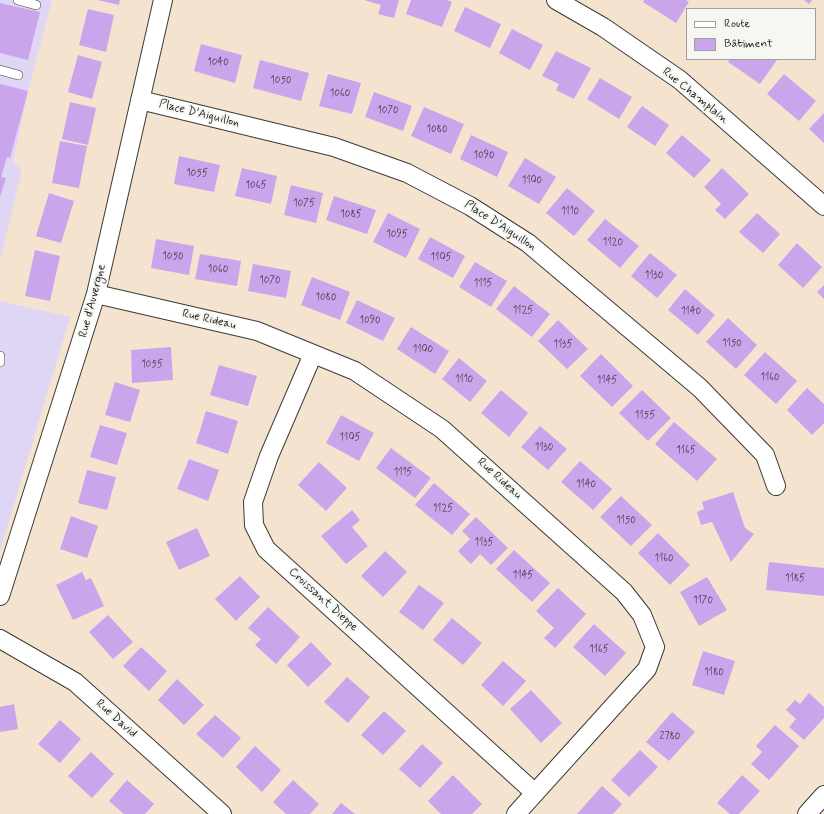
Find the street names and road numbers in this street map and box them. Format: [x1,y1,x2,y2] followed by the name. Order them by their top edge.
[659,65,731,127] street label: Rue Champlain
[157,97,241,131] street label: Place D'Aiguillon
[462,198,538,254] street label: Place D'Aiguillon
[76,263,110,339] street label: Rue d'Auvergne
[181,307,237,333] street label: Rue Rideau
[474,455,524,503] street label: Rue Rideau
[285,565,361,635] street label: Croissant Dieppe
[92,697,140,741] street label: Rue David

